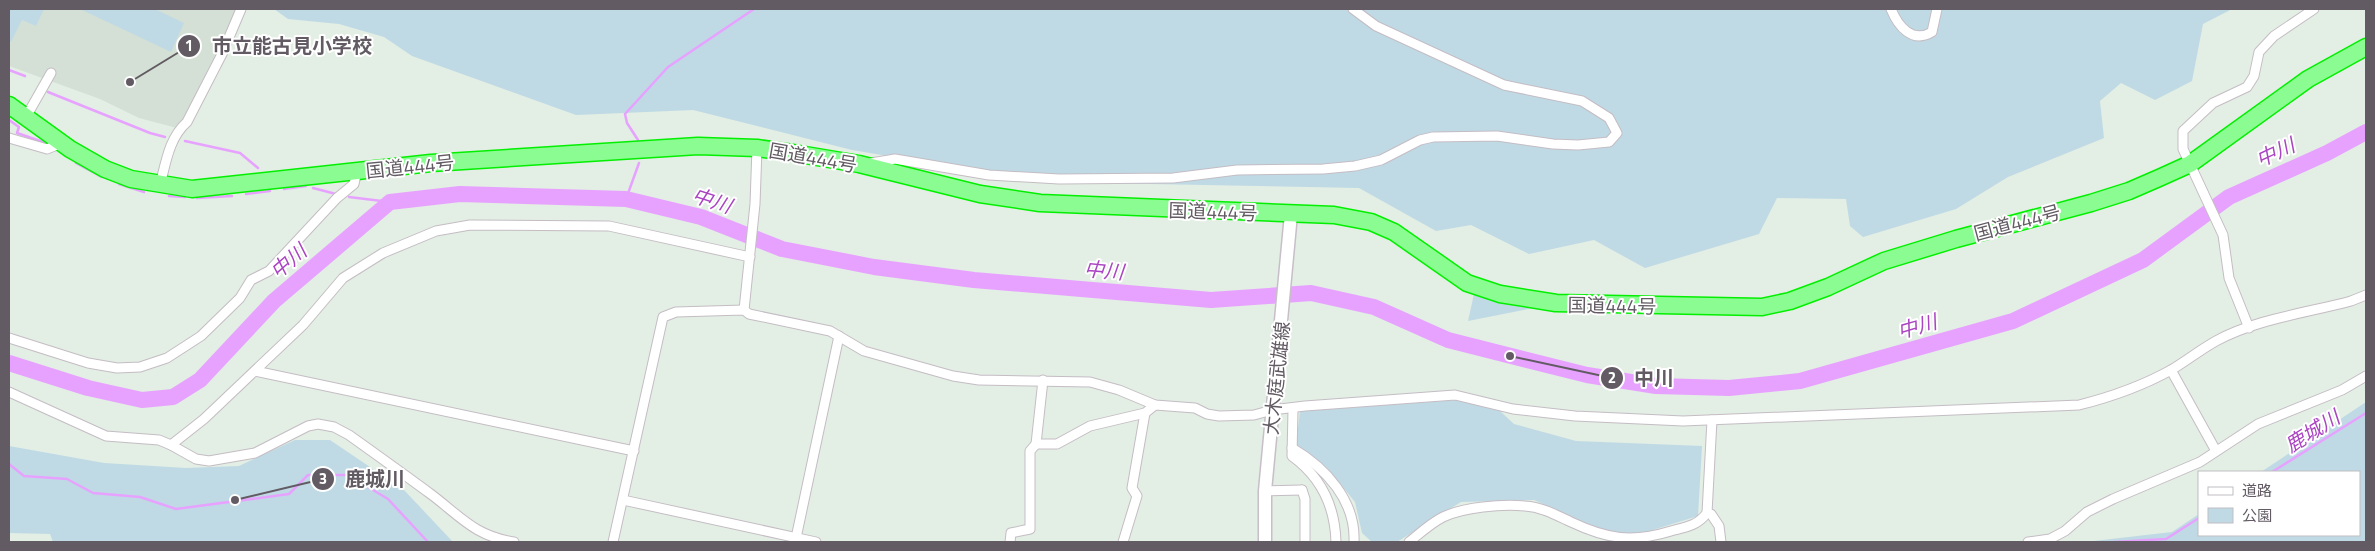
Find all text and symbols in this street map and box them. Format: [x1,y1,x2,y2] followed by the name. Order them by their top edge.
[177,28,382,63] callout: 市立能古見小学校
[212,30,372,61] text: 市立能古見小学校
[185,34,193,57] text: 1
[2250,129,2301,175] water label: 中川
[767,135,859,179] street label: 国道444号
[364,147,456,185] street label: 国道444号
[688,179,738,222] water label: 中川
[1168,195,1258,227] street label: 国道444号
[1970,196,2064,248] street label: 国道444号
[263,235,315,286] water label: 中川
[1083,253,1127,287] water label: 中川
[1567,290,1657,320] street label: 国道444号
[1894,305,1942,346] water label: 中川
[1256,320,1296,436] street label: 大木庭武雄線
[1599,361,1684,396] callout: 中川
[1634,362,1674,393] text: 中川
[1608,366,1616,389] text: 2
[2278,401,2347,460] water label: 鹿城川
[310,461,415,496] callout: 鹿城川
[345,463,405,494] text: 鹿城川
[319,467,327,490] text: 3
[2198,471,2360,536] legend
[2242,479,2272,502] text: 道路
[2242,504,2272,527] text: 公園

